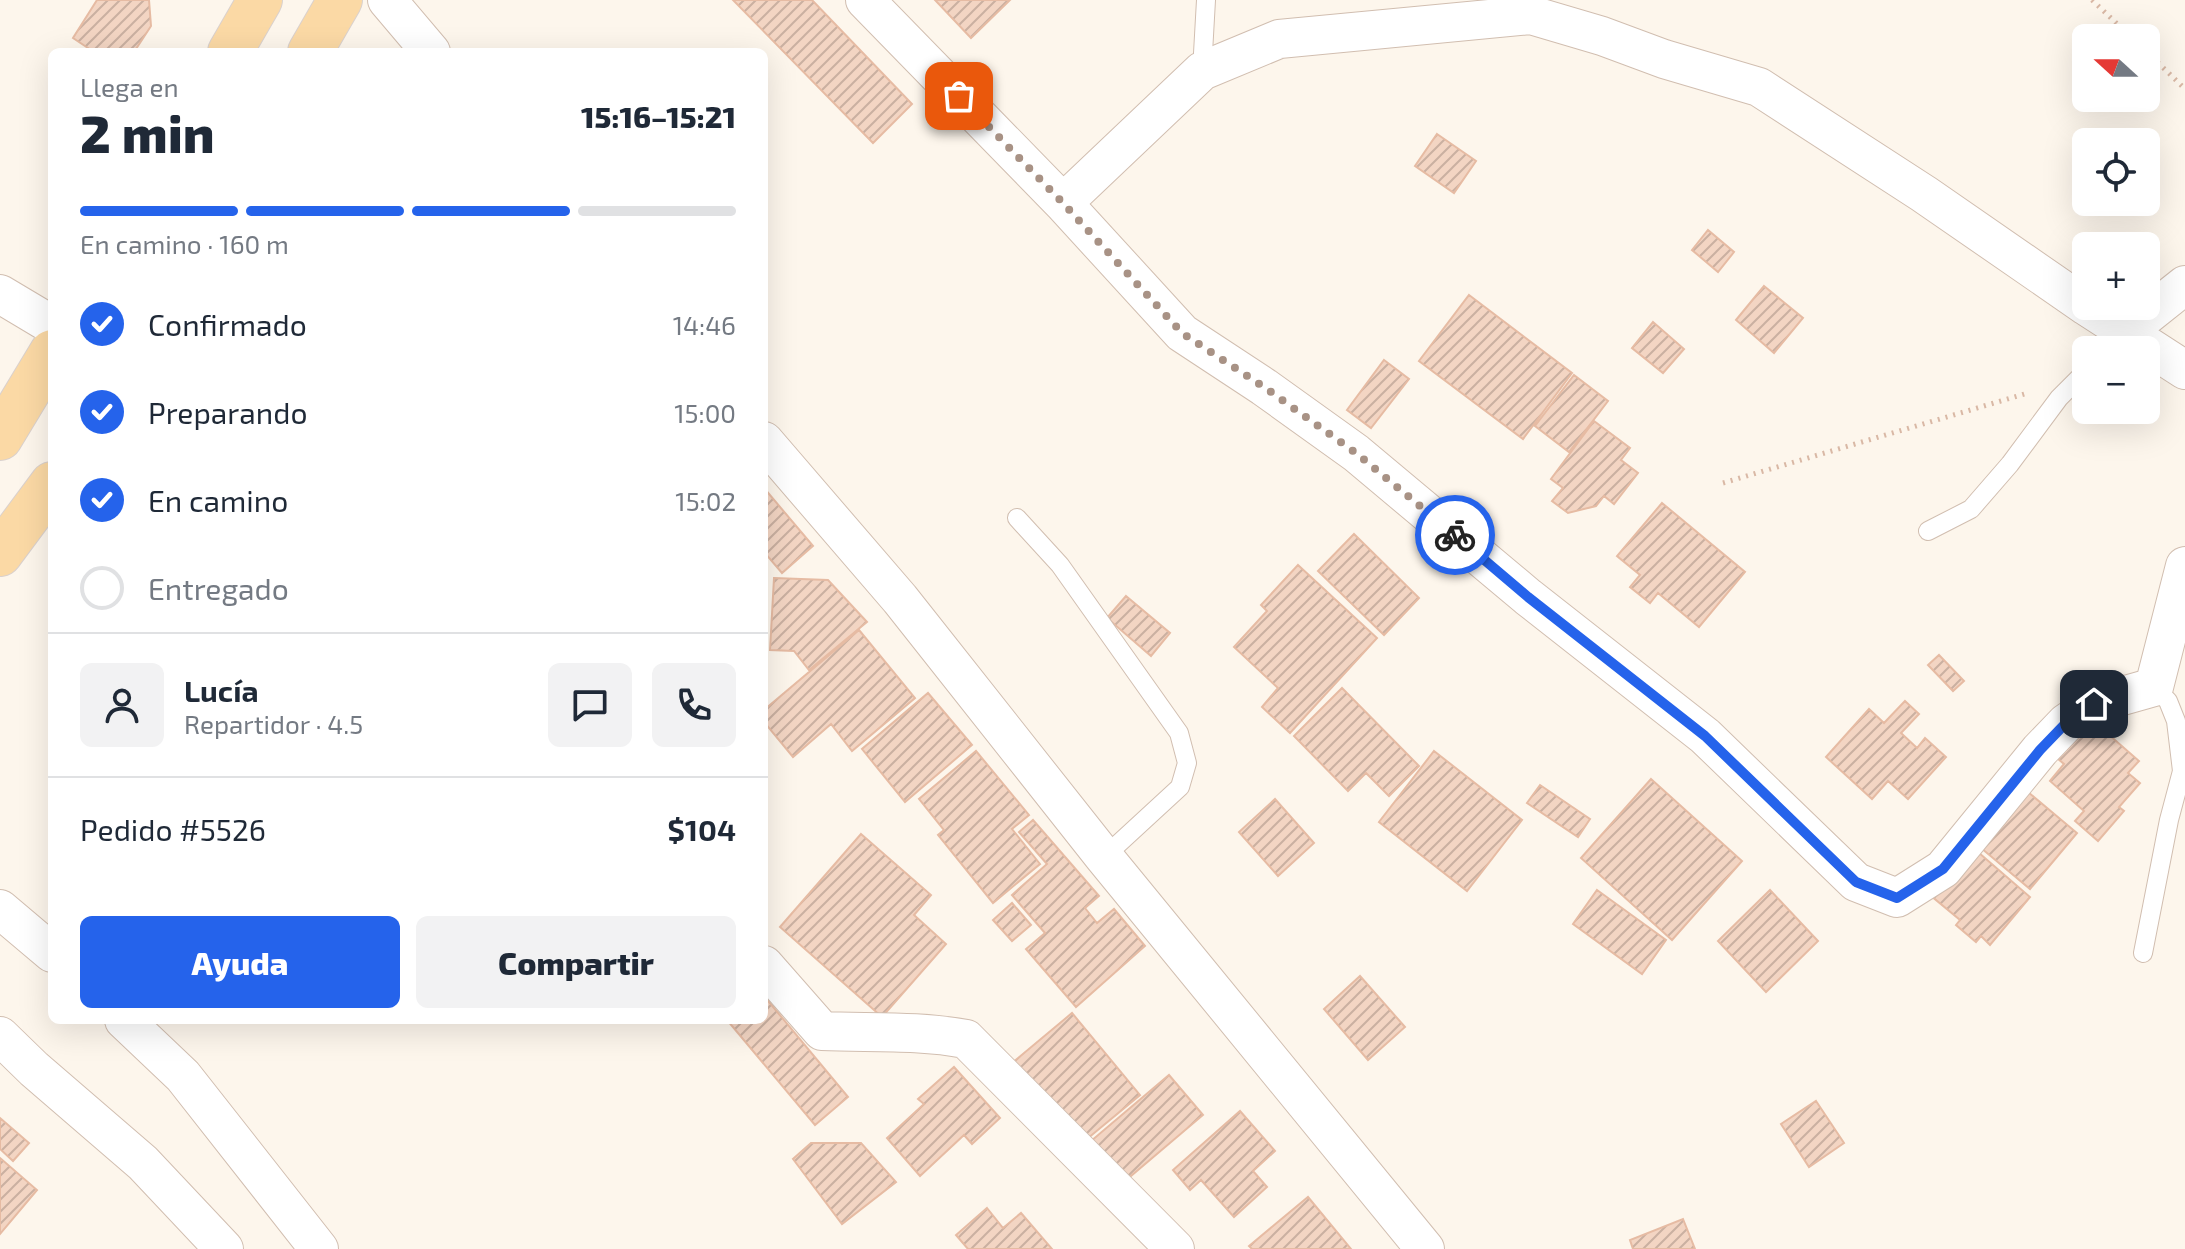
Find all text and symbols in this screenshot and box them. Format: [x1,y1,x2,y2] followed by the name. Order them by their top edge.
[2072,24,2160,112] north arrow
[2072,24,2160,424] map controls
[925,62,993,130] pin
[80,71,179,102] text: Llega en
[937,74,981,118] icon: bag
[581,98,736,134] text: 15:16–15:21
[80,101,215,163] text: 2 min
[2072,128,2160,216] button: locate
[80,228,289,259] text: En camino · 160 m
[2072,232,2160,320] button: +
[80,302,124,346] icon: check
[148,306,307,342] text: Confirmado
[673,309,736,340] text: 14:46
[2072,336,2160,424] button: −
[80,390,124,434] icon: check
[148,394,307,430] text: Preparando
[674,397,736,428] text: 15:00
[80,478,124,522] icon: check
[148,482,288,518] text: En camino
[675,485,736,516] text: 15:02
[1415,495,1495,575] courier
[1433,513,1477,557] icon: bike
[148,570,289,606] text: Entregado
[80,663,164,747] button: person
[548,663,632,747] button: chat
[652,663,736,747] button: phone
[2060,670,2128,738] pin
[184,672,259,708] text: Lucía
[2072,682,2116,726] icon: home
[184,708,363,739] text: Repartidor · 4.5
[80,811,266,847] text: Pedido #5526
[668,811,736,847] text: $104
[80,916,400,1008] button: Ayuda
[416,916,736,1008] button: Compartir

